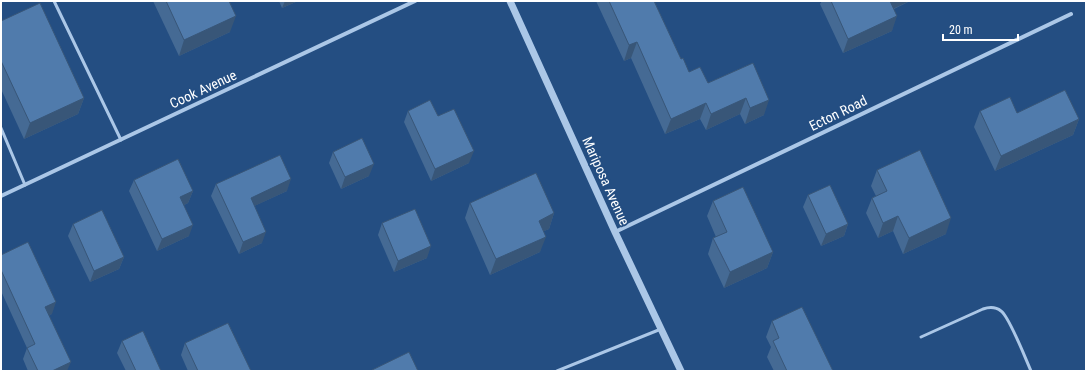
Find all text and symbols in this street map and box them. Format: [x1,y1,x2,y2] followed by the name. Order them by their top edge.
[943,16,1018,42] scale bar
[949,23,973,37] text: 20 m
[167,66,239,111] street label: Cook Avenue
[806,92,870,134] street label: Ecton Road
[579,134,633,228] street label: Mariposa Avenue

